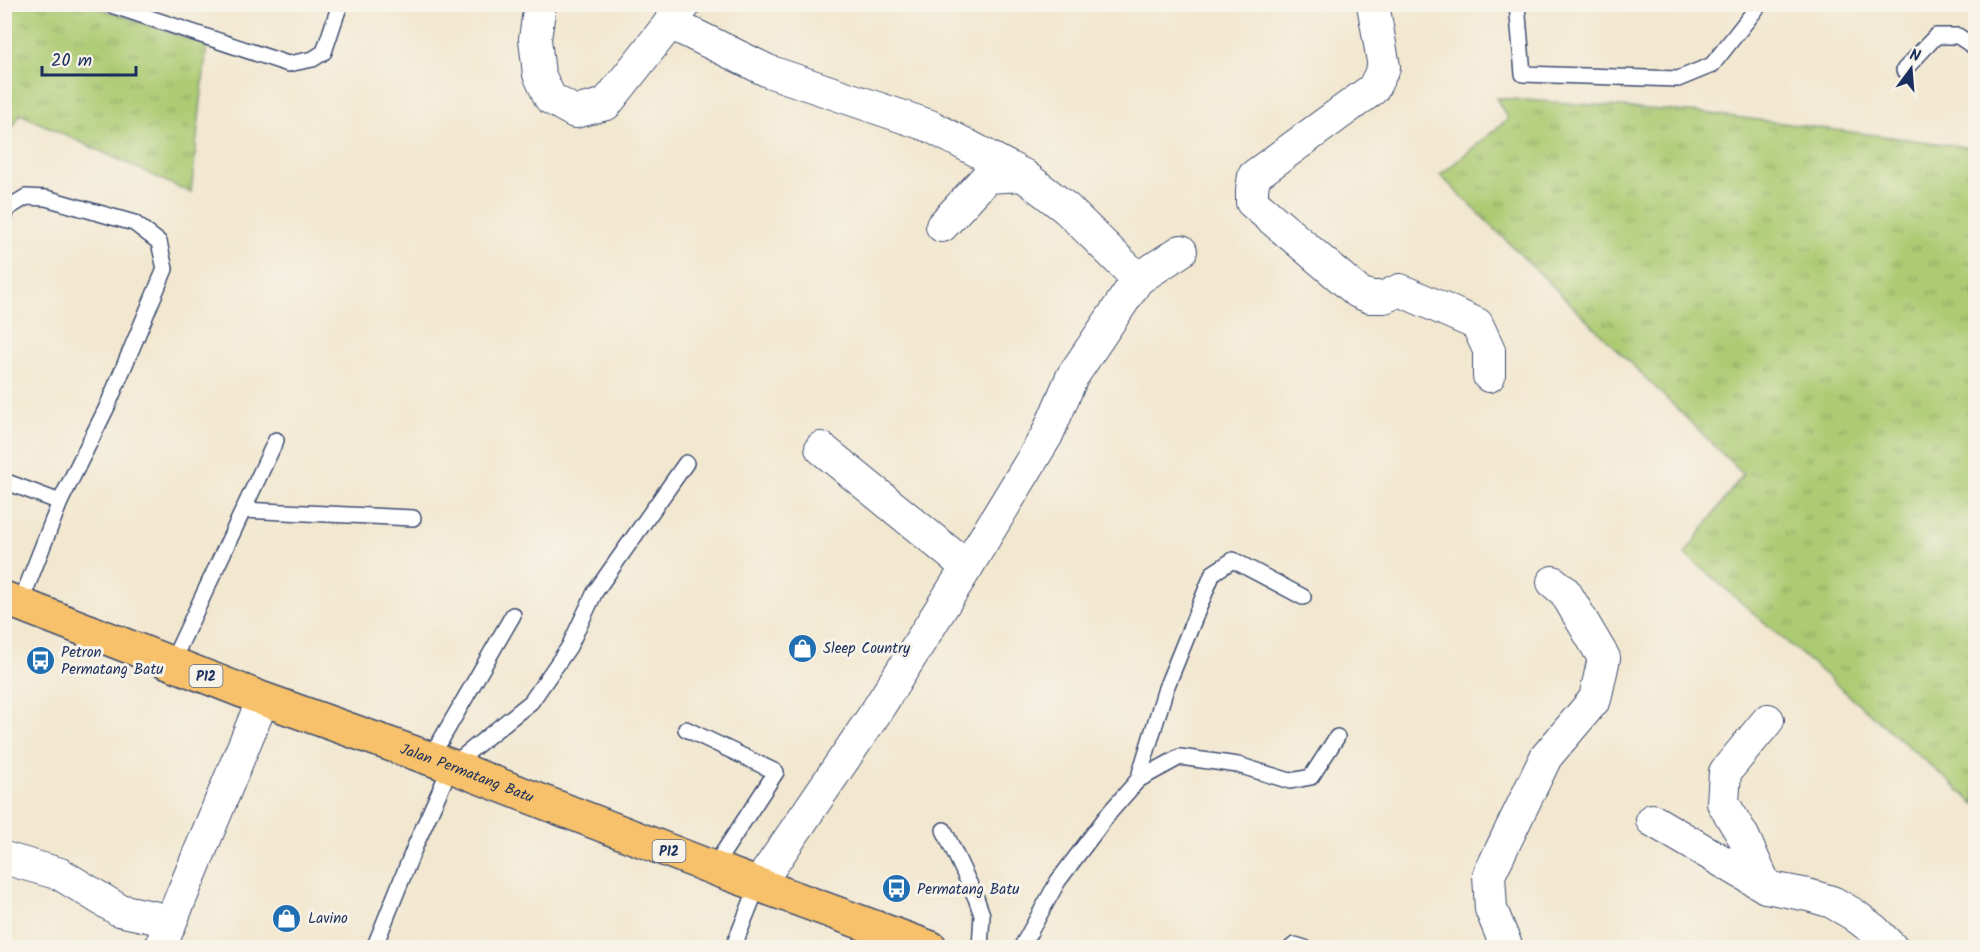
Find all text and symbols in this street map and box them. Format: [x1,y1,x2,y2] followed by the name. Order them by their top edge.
[42,39,136,77] scale bar
[1881,39,1941,99] north arrow
[1906,43,1923,69] text: N
[51,47,92,76] text: 20 m
[786,632,818,664] shop icon: Sleep Country
[823,637,911,661] place label: Sleep Country
[61,641,163,682] place label: Petron Permatang Batu
[24,645,56,677] bus stop icon: Petron Permatang Batu
[190,665,222,687] road number: P12
[396,738,537,810] street label: Jalan Permatang Batu
[652,840,686,862] road number: P12
[880,873,912,905] bus stop icon: Permatang Batu
[917,878,1019,902] place label: Permatang Batu
[271,902,303,934] shop icon: Lavino
[308,907,348,931] place label: Lavino

